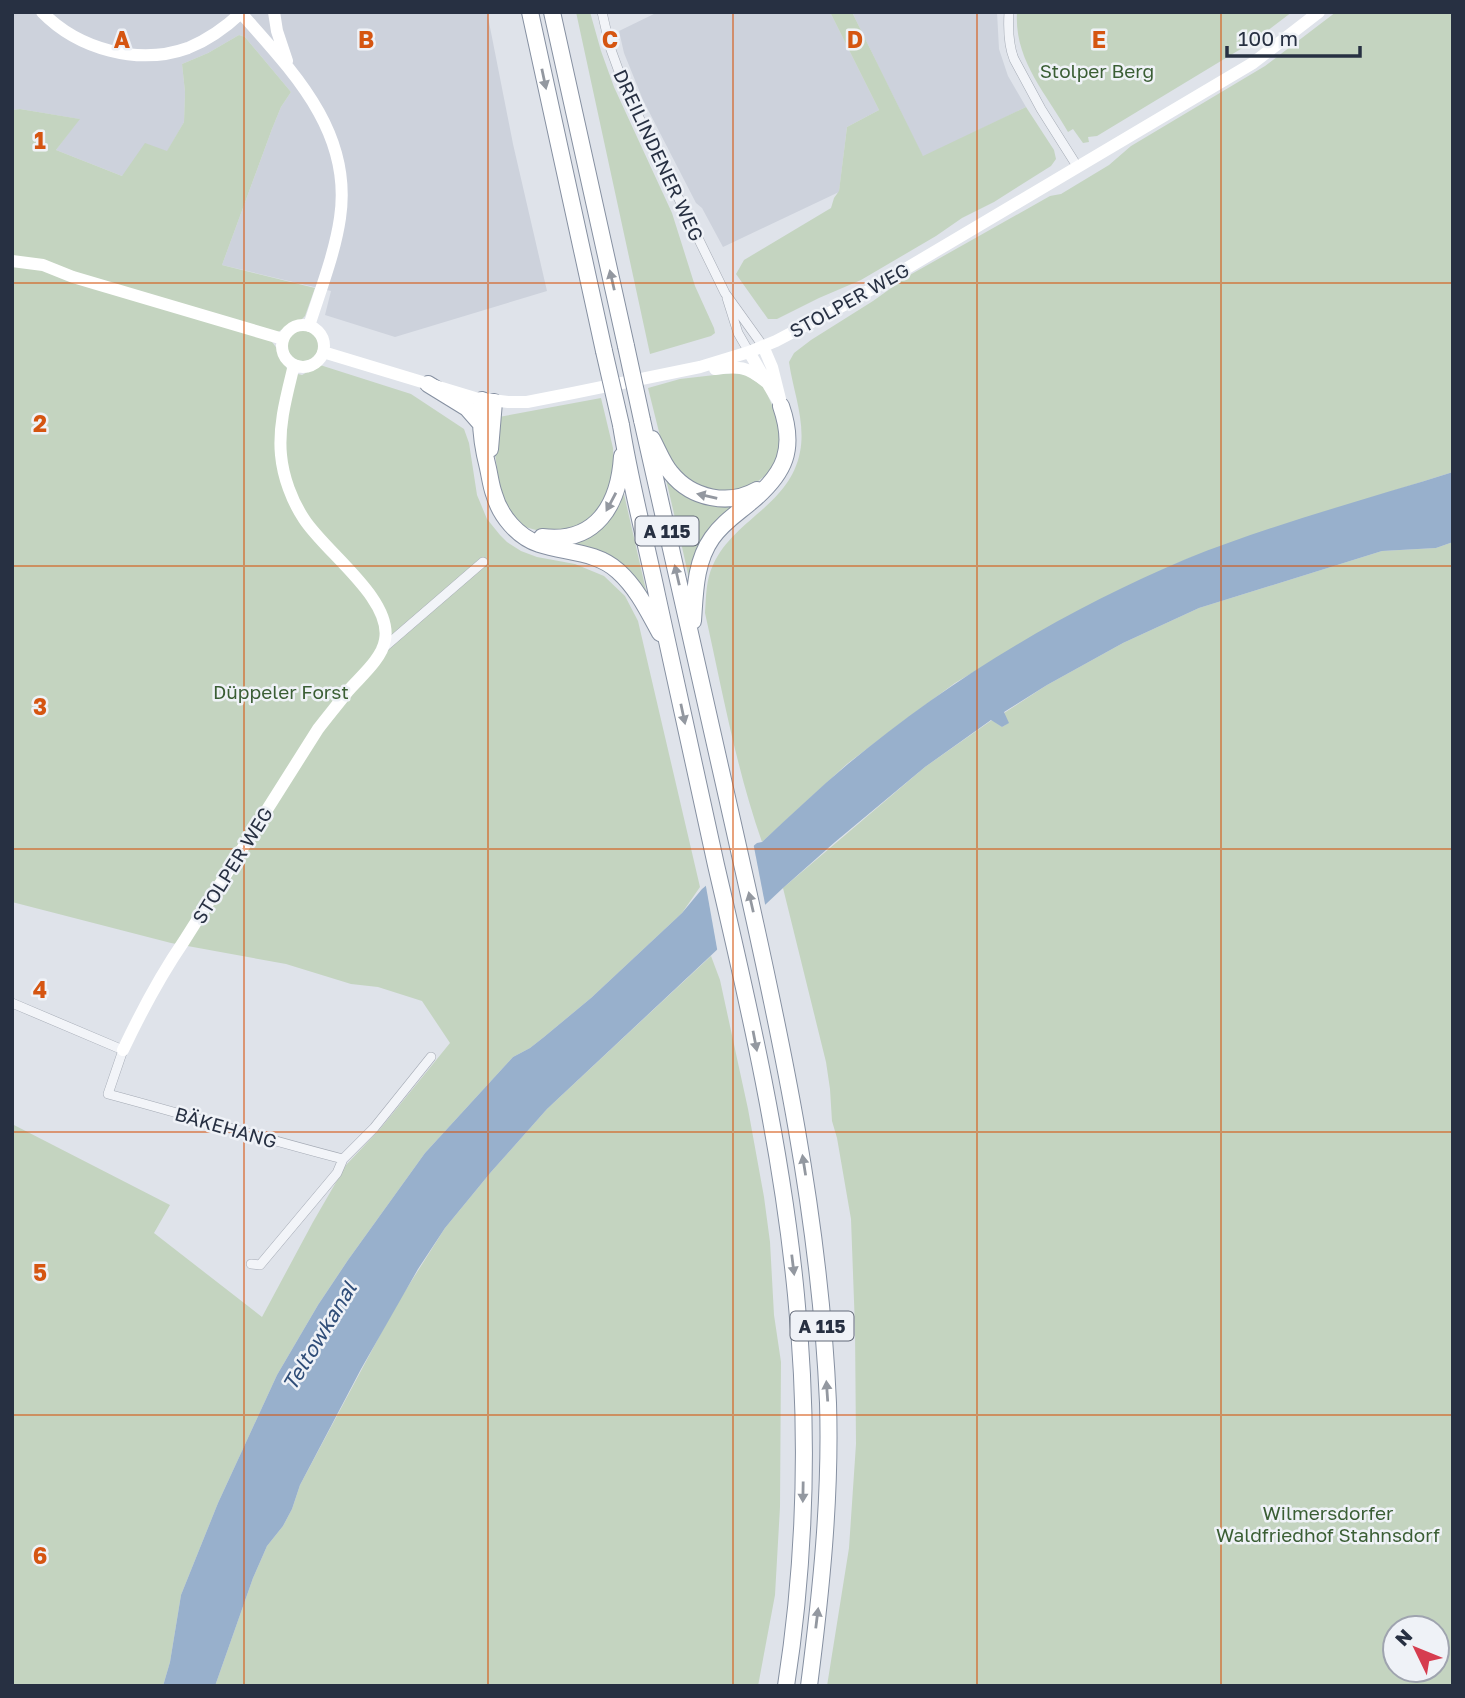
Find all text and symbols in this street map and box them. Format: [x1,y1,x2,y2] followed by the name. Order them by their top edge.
[1227,14,1360,58] scale bar
[114,25,131,53] text: A
[358,25,374,53] text: B
[602,25,618,53] text: C
[847,25,863,53] text: D
[1092,25,1106,53] text: E
[1238,25,1298,51] text: 100 m
[1040,59,1154,82] park label: Stolper Berg
[609,66,709,244] street label: DREILINDENER WEG
[539,68,550,90] one-way arrow
[34,126,46,154] text: 1
[785,258,913,342] street label: STOLPER WEG
[606,268,617,290] one-way arrow
[33,409,47,437] text: 2
[696,490,718,501] one-way arrow
[605,492,616,512] one-way arrow
[636,516,698,546] road number: A 115
[671,564,682,586] one-way arrow
[213,680,349,703] park label: Düppeler Forst
[33,692,47,720] text: 3
[678,703,689,725] one-way arrow
[187,802,277,928] street label: STOLPER WEG
[745,891,756,913] one-way arrow
[33,975,47,1003] text: 4
[749,1030,760,1052] one-way arrow
[172,1102,280,1152] street label: BÄKEHANG
[798,1154,809,1176] one-way arrow
[787,1254,798,1276] one-way arrow
[33,1258,47,1286] text: 5
[276,1276,362,1395] water label: Teltowkanal
[790,1311,854,1340] road number: A 115
[821,1380,832,1402] one-way arrow
[797,1482,809,1504] one-way arrow
[1216,1501,1440,1546] park label: Wilmersdorfer Waldfriedhof Stahnsdorf
[33,1541,47,1569] text: 6
[812,1607,823,1629] one-way arrow
[1381,1614,1451,1684] north arrow
[1390,1624,1417,1650] text: N

